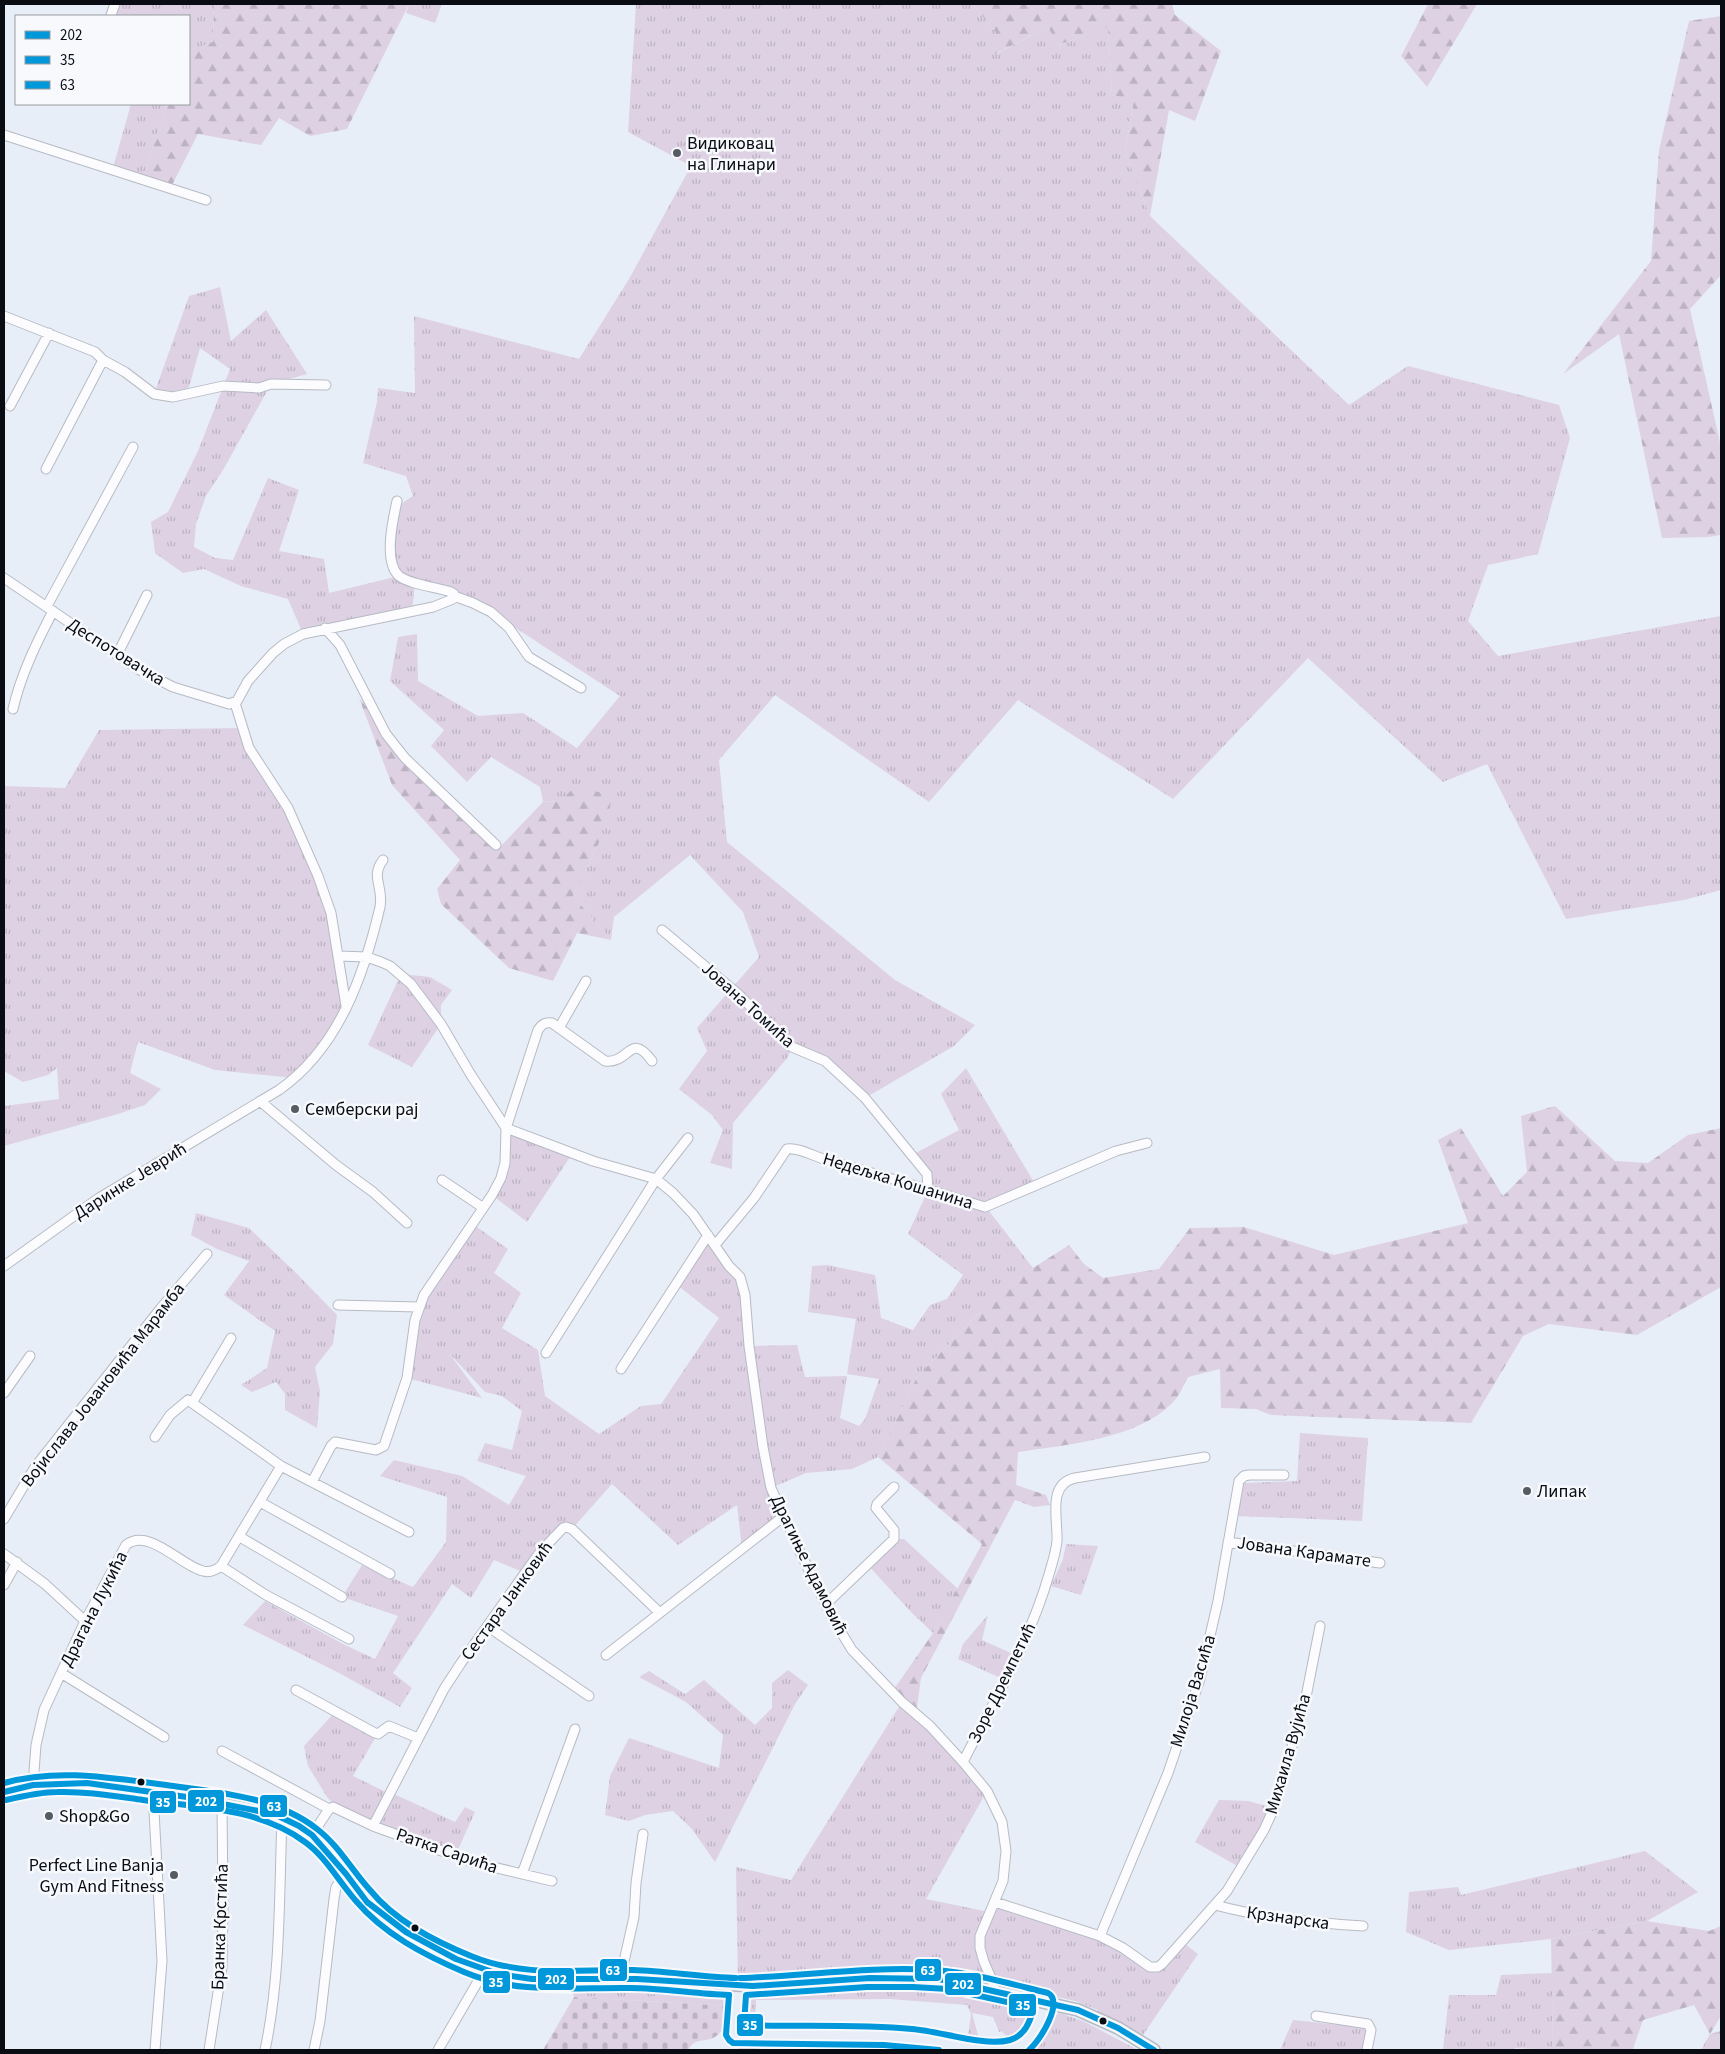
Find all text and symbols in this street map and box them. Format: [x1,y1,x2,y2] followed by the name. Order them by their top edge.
[15,15,190,105] legend
[60,25,82,46] text: 202
[60,50,75,71] text: 35
[60,75,75,96] text: 63
[687,131,776,177] place label: Видиковац на Глинари
[671,147,683,159] marker: Видиковац на Глинари
[62,612,170,692] street label: Деспотовачка
[696,956,800,1054] street label: Јована Томића
[305,1097,418,1122] place label: Семберски рај
[289,1103,301,1115] marker: Семберски рај
[69,1136,191,1226] street label: Даринке Јеврић
[820,1146,976,1216] street label: Недељка Кошанина
[15,1278,191,1492] street label: Војислава Јовановића Марамба
[1537,1479,1587,1504] place label: Липак
[1521,1485,1533,1497] marker: Липак
[764,1491,854,1639] street label: Драгиње Адамовић
[1235,1530,1373,1574] street label: Јована Карамате
[455,1536,559,1666] street label: Сестара Јанковић
[54,1547,134,1671] street label: Драгана Лукића
[962,1619,1042,1747] street label: Зоре Дремпетић
[1164,1632,1222,1750] street label: Милоја Васића
[1259,1691,1317,1817] street label: Михаила Вујића
[136,1777,146,1787] unlabelled marker
[187,1789,225,1813] line badge: 202
[149,1790,177,1814] line badge: 35
[195,1792,217,1812] text: 202
[156,1793,170,1813] text: 35
[259,1794,288,1818] line badge: 63
[267,1797,281,1817] text: 63
[59,1804,130,1829] place label: Shop&Go
[43,1810,55,1822] marker: Shop&Go
[393,1822,501,1880] street label: Ратка Сарића
[29,1853,164,1899] place label: Perfect Line Banja Gym And Fitness
[205,1863,235,1991] street label: Бранка Крстића
[168,1869,180,1881] marker: Perfect Line Banja Gym And Fitness
[1245,1900,1331,1936] street label: Крзнарска
[410,1923,420,1933] unlabelled marker
[599,1958,628,1982] line badge: 63
[914,1958,942,1982] line badge: 63
[606,1961,620,1981] text: 63
[921,1961,935,1981] text: 63
[537,1967,575,1991] line badge: 202
[482,1970,511,1994] line badge: 35
[545,1970,567,1990] text: 202
[944,1972,982,1996] line badge: 202
[489,1973,503,1993] text: 35
[952,1975,974,1995] text: 202
[1008,1993,1037,2017] line badge: 35
[1016,1996,1030,2016] text: 35
[736,2013,764,2037] line badge: 35
[743,2016,757,2036] text: 35
[1098,2016,1108,2026] unlabelled marker

